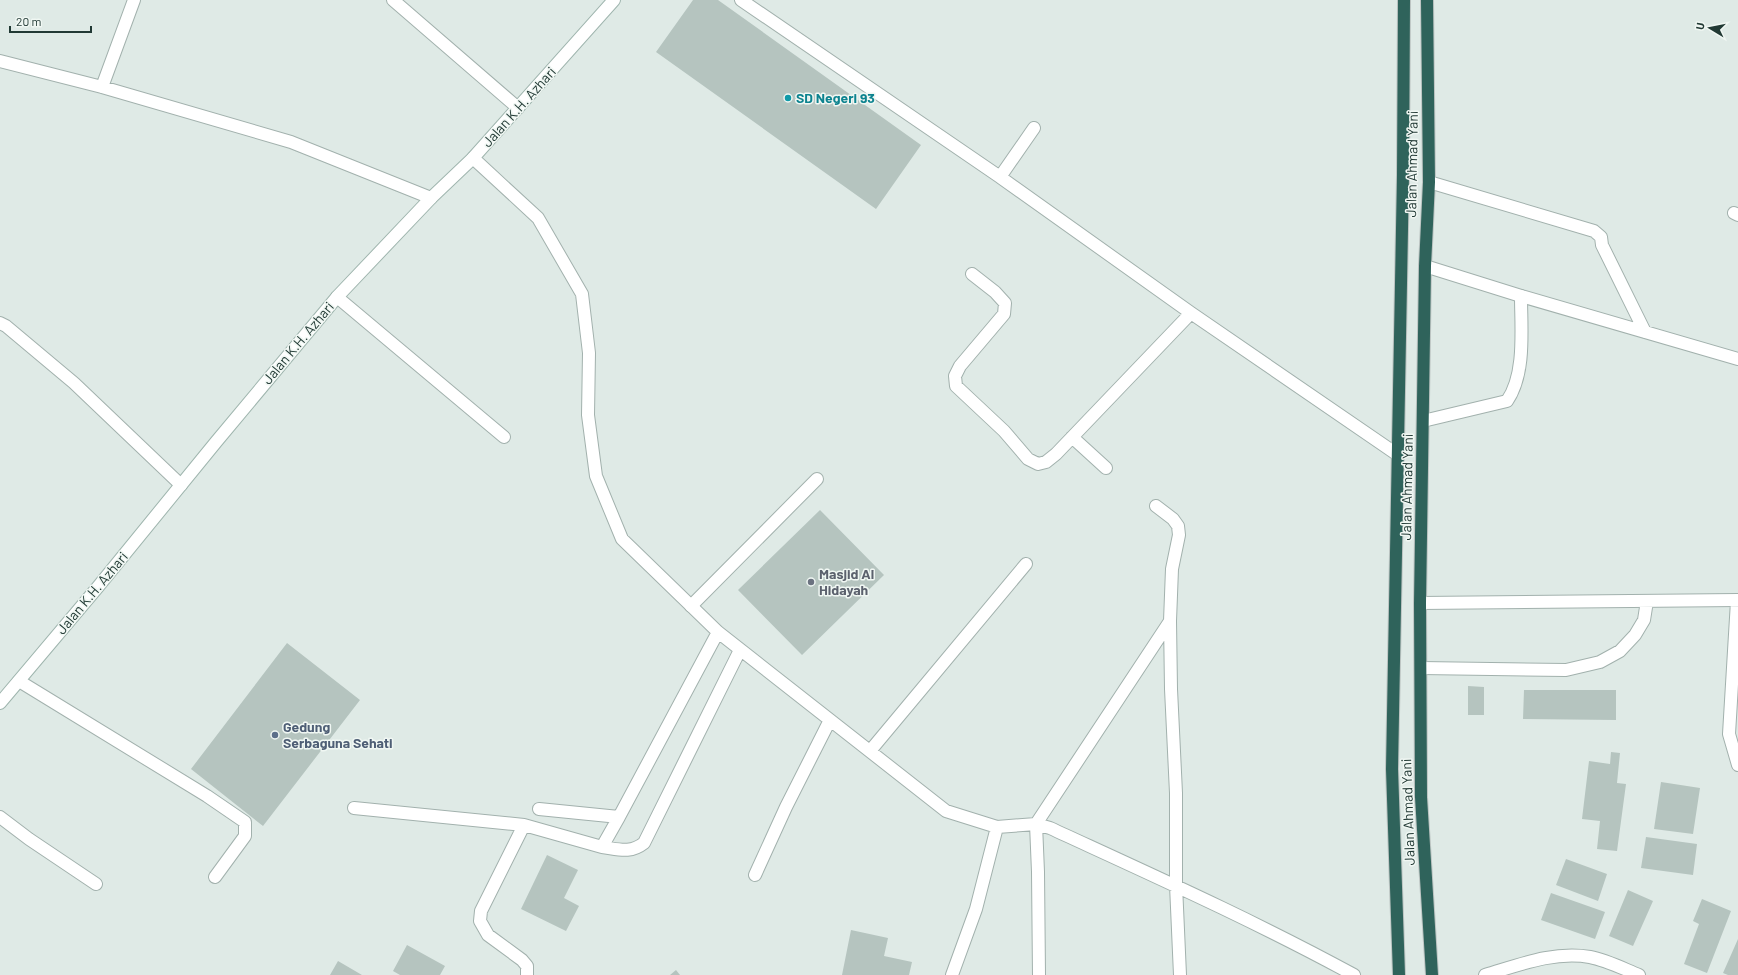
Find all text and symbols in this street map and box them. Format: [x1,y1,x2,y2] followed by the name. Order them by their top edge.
[10,8,91,34] scale bar
[1690,8,1730,48] north arrow
[16,14,42,28] text: 20 m
[1693,22,1707,31] text: U
[478,63,559,150] street label: Jalan K.H. Azhari
[796,89,875,106] place label: SD Negeri 93
[783,93,793,103] marker: SD Negeri 93
[1402,110,1421,218] street label: Jalan Ahmad Yani
[258,298,337,387] street label: Jalan K.H. Azhari
[1397,433,1416,541] street label: Jalan Ahmad Yani
[52,548,131,637] street label: Jalan K.H. Azhari
[819,565,874,598] place label: Masjid Al Hidayah
[806,577,816,587] marker: Masjid Al Hidayah
[283,718,393,751] place label: Gedung Serbaguna Sehati
[270,730,280,740] marker: Gedung Serbaguna Sehati
[1397,758,1418,866] street label: Jalan Ahmad Yani

